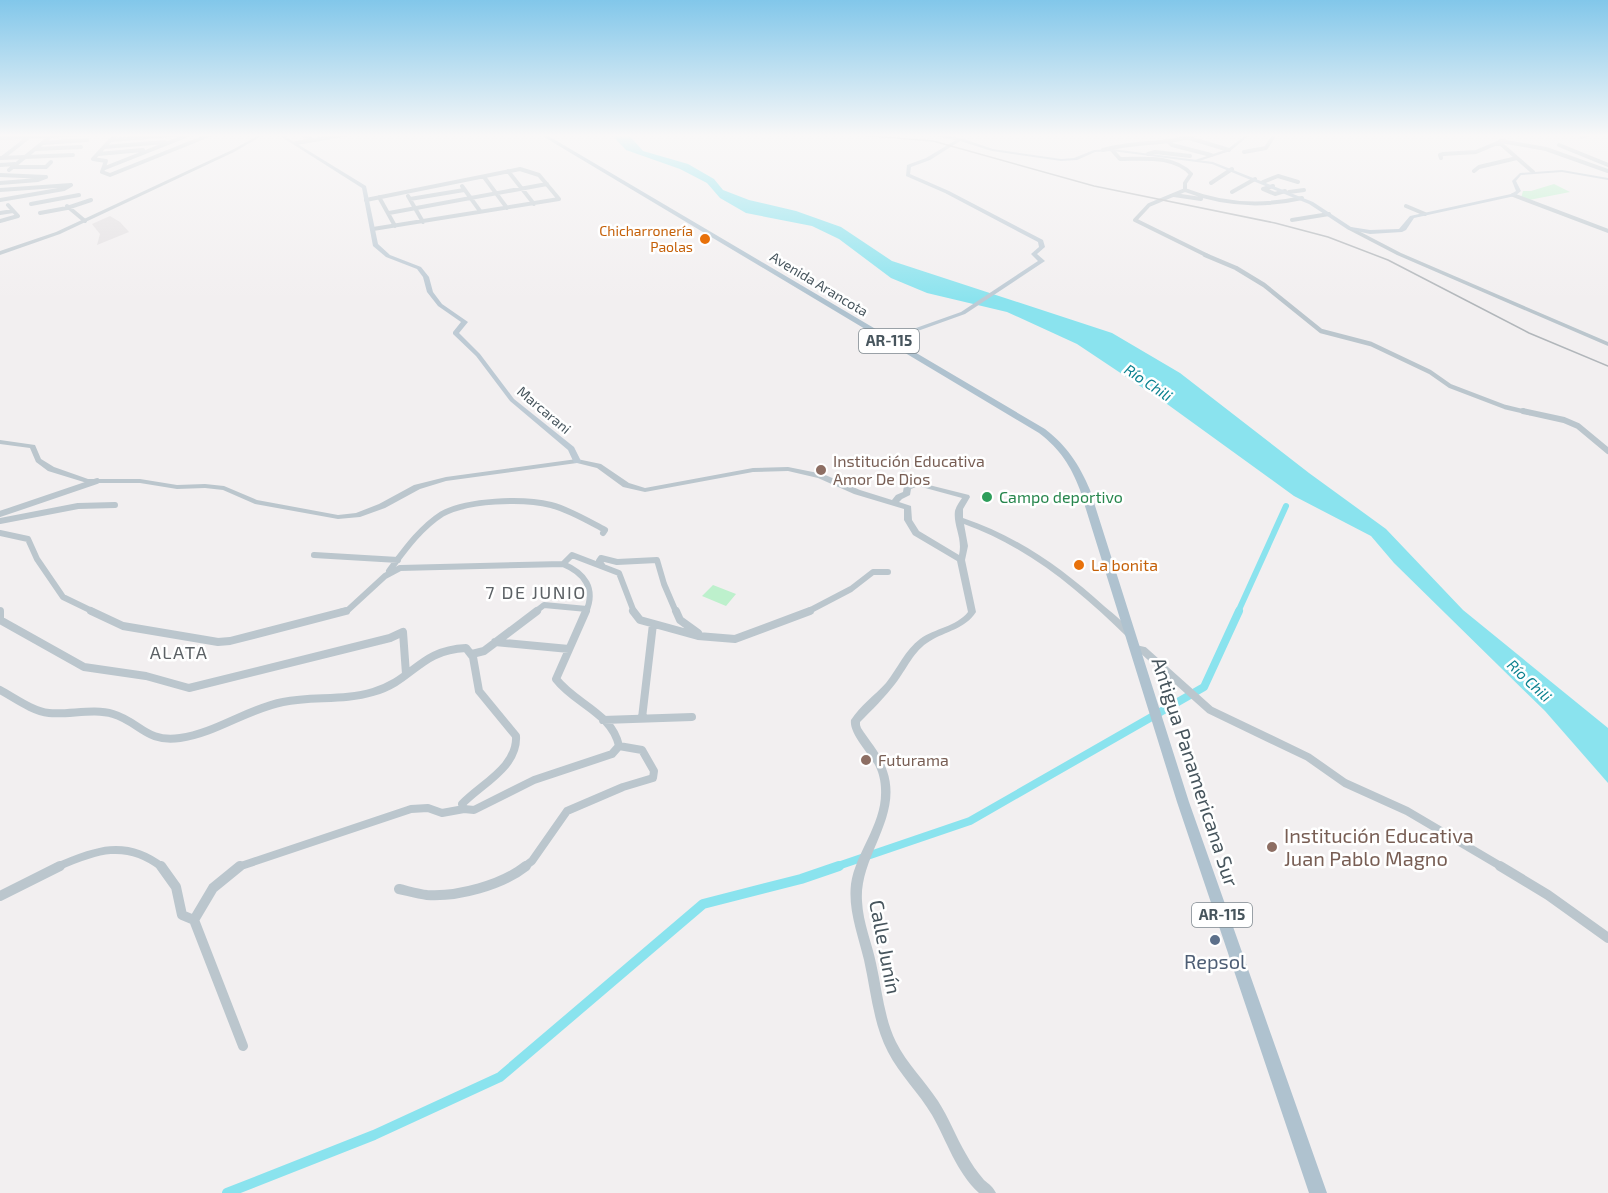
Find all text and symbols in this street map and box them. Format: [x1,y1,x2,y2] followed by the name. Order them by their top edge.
[599,222,693,255] place label: Chicharronería Paolas
[698,232,712,246] marker: Chicharronería Paolas
[767,248,871,319] street label: Avenida Arancota
[859,329,919,353] road number: AR-115
[1121,360,1176,405] water label: Río Chili
[514,382,575,437] street label: Marcarani
[833,451,985,488] place label: Institución Educativa Amor De Dios
[814,463,828,477] marker: Institución Educativa Amor De Dios
[999,487,1123,506] place label: Campo deportivo
[980,490,994,504] marker: Campo deportivo
[1091,555,1158,574] place label: La bonita
[1072,558,1086,572] marker: La bonita
[485,581,587,603] district label: 7 DE JUNIO
[150,641,208,663] district label: ALATA
[1148,654,1244,889] street label: Antigua Panamericana Sur
[1504,655,1556,705] water label: Río Chili
[878,750,949,769] place label: Futurama
[859,753,873,767] marker: Futurama
[1284,823,1474,870] place label: Institución Educativa Juan Pablo Magno
[1265,840,1279,854] marker: Institución Educativa Juan Pablo Magno
[865,898,907,996] street label: Calle Junín
[1192,903,1252,927] road number: AR-115
[1208,933,1222,947] marker: Repsol
[1184,949,1246,973] place label: Repsol

